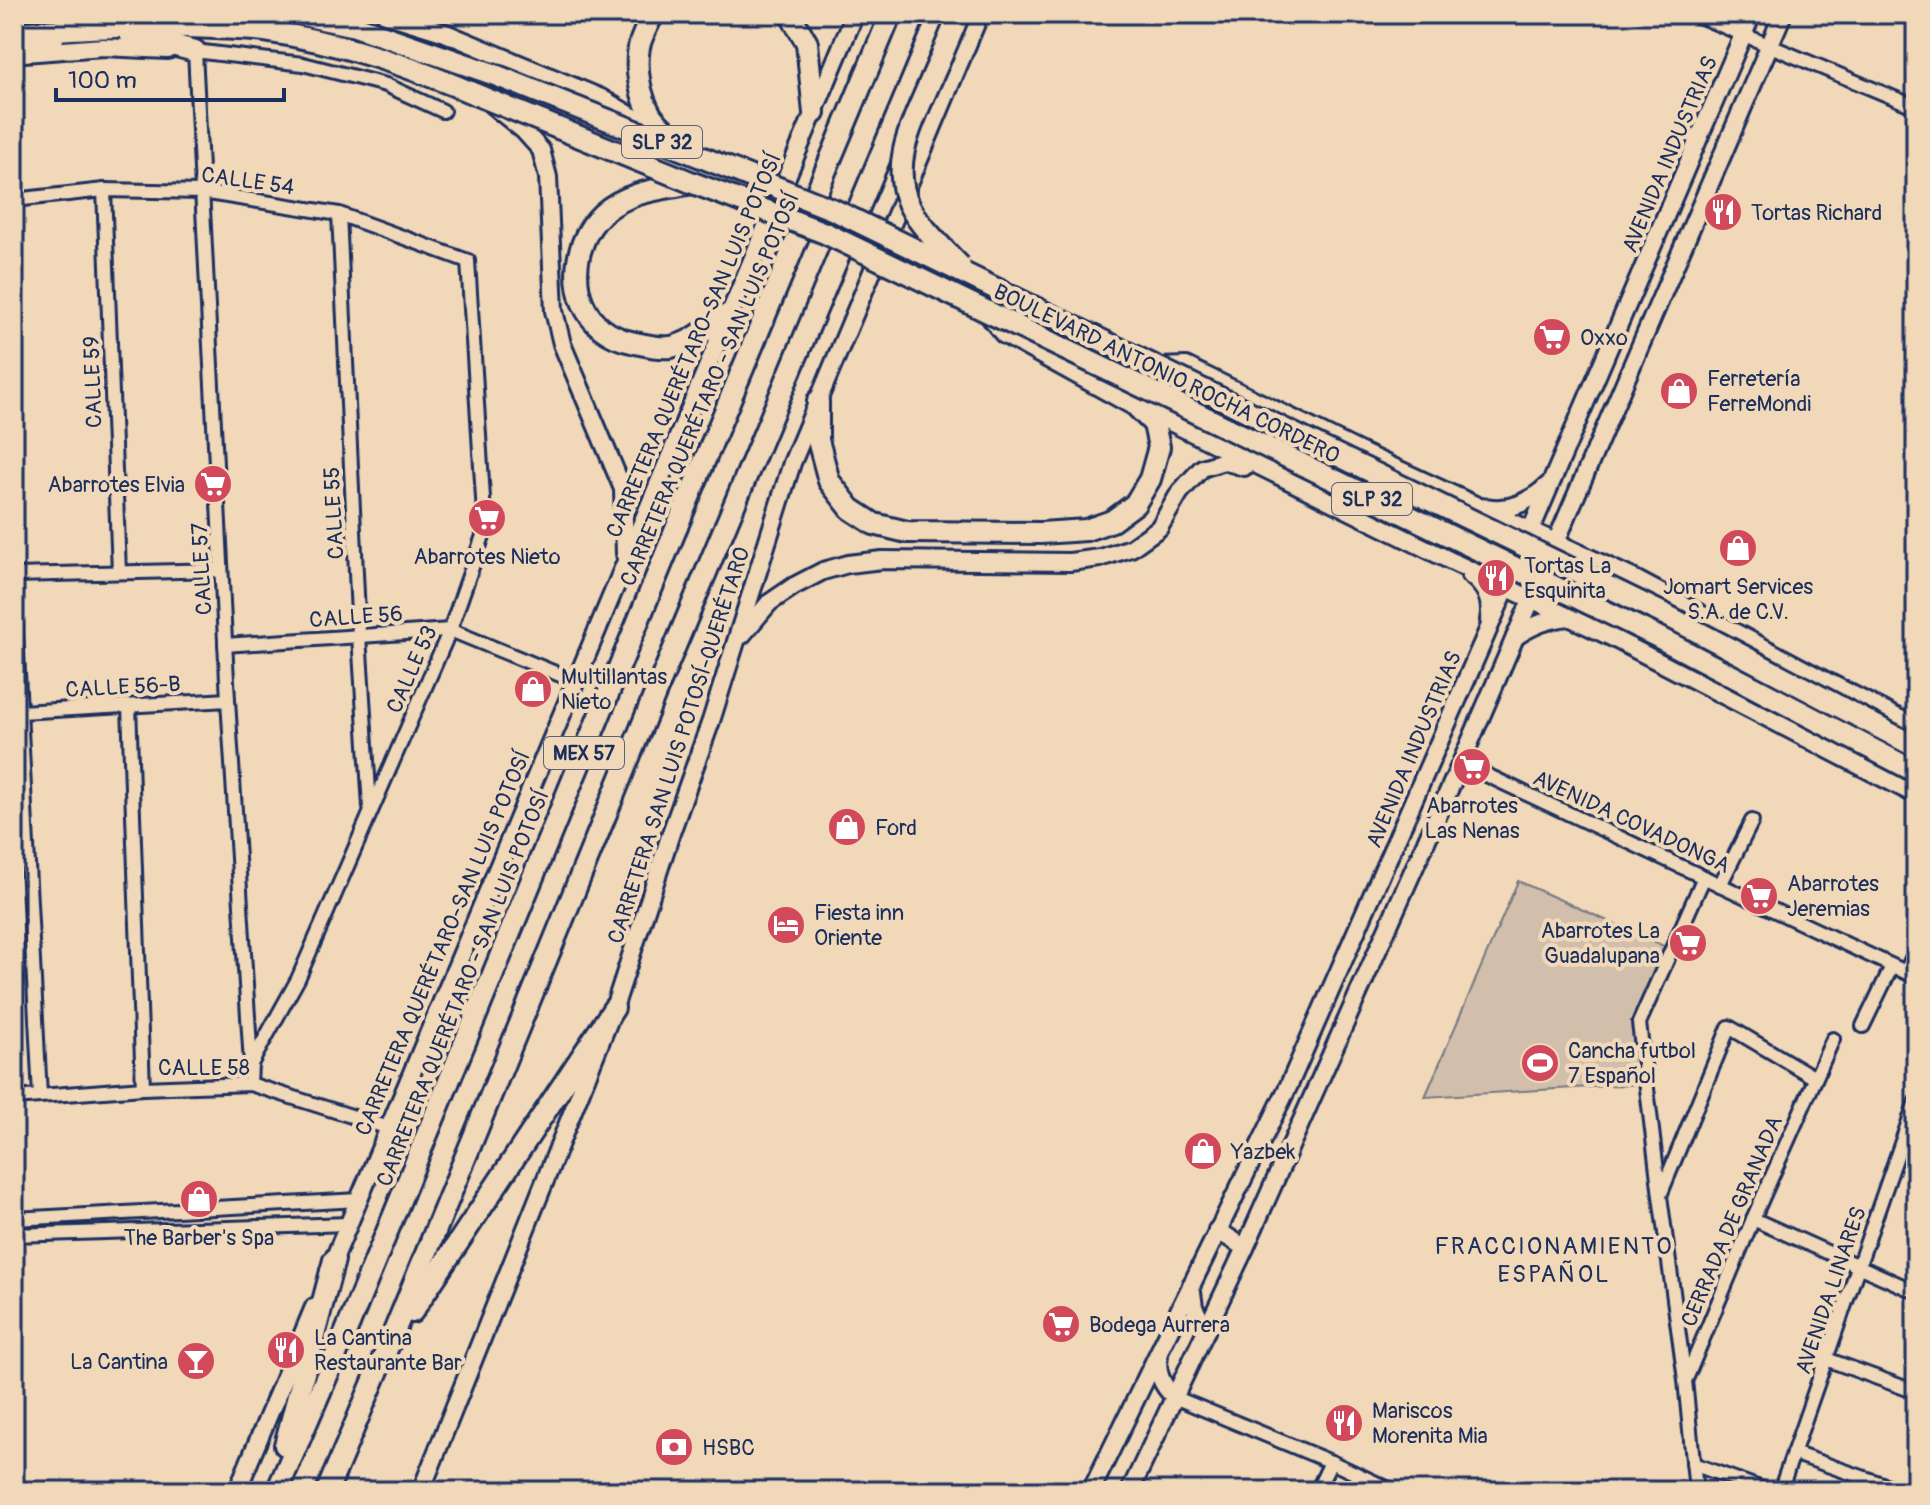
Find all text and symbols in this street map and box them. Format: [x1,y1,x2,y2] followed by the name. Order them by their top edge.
[56,52,284,102] scale bar
[1616,52,1724,257] street label: AVENIDA INDUSTRIAS
[68,66,137,95] text: 100 m
[622,126,702,158] road number: SLP 32
[600,148,788,542] street label: CARRETERA QUERÉTARO-SAN LUIS POTOSÍ
[200,161,296,201] street label: CALLE 54
[614,188,806,590] street label: CARRETERA QUERÉTARO - SAN LUIS POTOSÍ
[1702,191,1744,233] restaurant icon: Tortas Richard
[1751,199,1882,227] place label: Tortas Richard
[989,278,1344,470] street label: BOULEVARD ANTONIO ROCHA CORDERO
[1531,316,1573,358] supermarket icon: Oxxo
[1580,324,1628,352] place label: Oxxo
[77,335,109,428] street label: CALLE 59
[1707,365,1811,418] place label: Ferretería FerreMondi
[1658,370,1700,412] shop icon: Ferretería FerreMondi
[192,463,234,505] supermarket icon: Abarrotes Elvia
[318,466,350,560] street label: CALLE 55
[48,471,185,499] place label: Abarrotes Elvia
[1332,483,1412,515] road number: SLP 32
[466,497,508,539] supermarket icon: Abarrotes Nieto
[186,522,218,616] street label: CALLE 57
[1717,527,1759,569] shop icon: Jomart Services S.A. de C.V.
[413,543,561,571] place label: Abarrotes Nieto
[601,543,756,947] street label: CARRETERA SAN LUIS POTOSÍ-QUERÉTARO
[1524,552,1611,605] place label: Tortas La Esquinita
[1475,557,1517,599] restaurant icon: Tortas La Esquinita
[1663,573,1813,626] place label: Jomart Services S.A. de C.V.
[308,600,404,634] street label: CALLE 56
[380,621,444,718] street label: CALLE 53
[1360,647,1468,852] street label: AVENIDA INDUSTRIAS
[561,663,667,716] place label: Multillantas Nieto
[512,668,554,710] shop icon: Multillantas Nieto
[65,670,181,704] street label: CALLE 56-B
[544,737,624,769] road number: MEX 57
[349,746,537,1140] street label: CARRETERA QUERÉTARO-SAN LUIS POTOSÍ
[1451,746,1493,788] supermarket icon: Abarrotes Las Nenas
[1529,764,1735,880] street label: AVENIDA COVADONGA
[370,785,556,1191] street label: CARRETERA QUERÉTARO - SAN LUIS POTOSÍ
[1424,792,1520,845] place label: Abarrotes Las Nenas
[826,806,868,848] shop icon: Ford
[875,814,917,842] place label: Ford
[1787,870,1879,923] place label: Abarrotes Jeremias
[1738,875,1780,917] supermarket icon: Abarrotes Jeremias
[814,899,904,952] place label: Fiesta inn Oriente
[765,904,807,946] hotel icon: Fiesta inn Oriente
[1541,917,1660,970] place label: Abarrotes La Guadalupana
[1667,922,1709,964] supermarket icon: Abarrotes La Guadalupana
[1568,1037,1696,1090] place label: Cancha futbol 7 Español
[1519,1042,1561,1084] sports icon: Cancha futbol 7 Español
[158,1054,250,1082] street label: CALLE 58
[1675,1112,1789,1331] street label: CERRADA DE GRANADA
[1182,1130,1224,1172] shop icon: Yazbek
[1230,1138,1295,1166] place label: Yazbek
[178,1178,220,1220] shop icon: The Barber's Spa
[1789,1203,1873,1378] street label: AVENIDA LINARES
[124,1224,274,1252] place label: The Barber's Spa
[1434,1232,1674,1289] district label: FRACCIONAMIENTO ESPAÑOL
[1040,1303,1082,1345] supermarket icon: Bodega Aurrera
[1089,1311,1230,1339] place label: Bodega Aurrera
[314,1324,462,1377] place label: La Cantina Restaurante Bar
[265,1329,307,1371] restaurant icon: La Cantina Restaurante Bar
[175,1340,217,1382] bar icon: La Cantina
[70,1348,168,1376] place label: La Cantina
[1372,1397,1488,1450] place label: Mariscos Morenita Mia
[1323,1402,1365,1444] restaurant icon: Mariscos Morenita Mia
[653,1426,695,1468] bank icon: HSBC
[702,1434,755,1462] place label: HSBC

